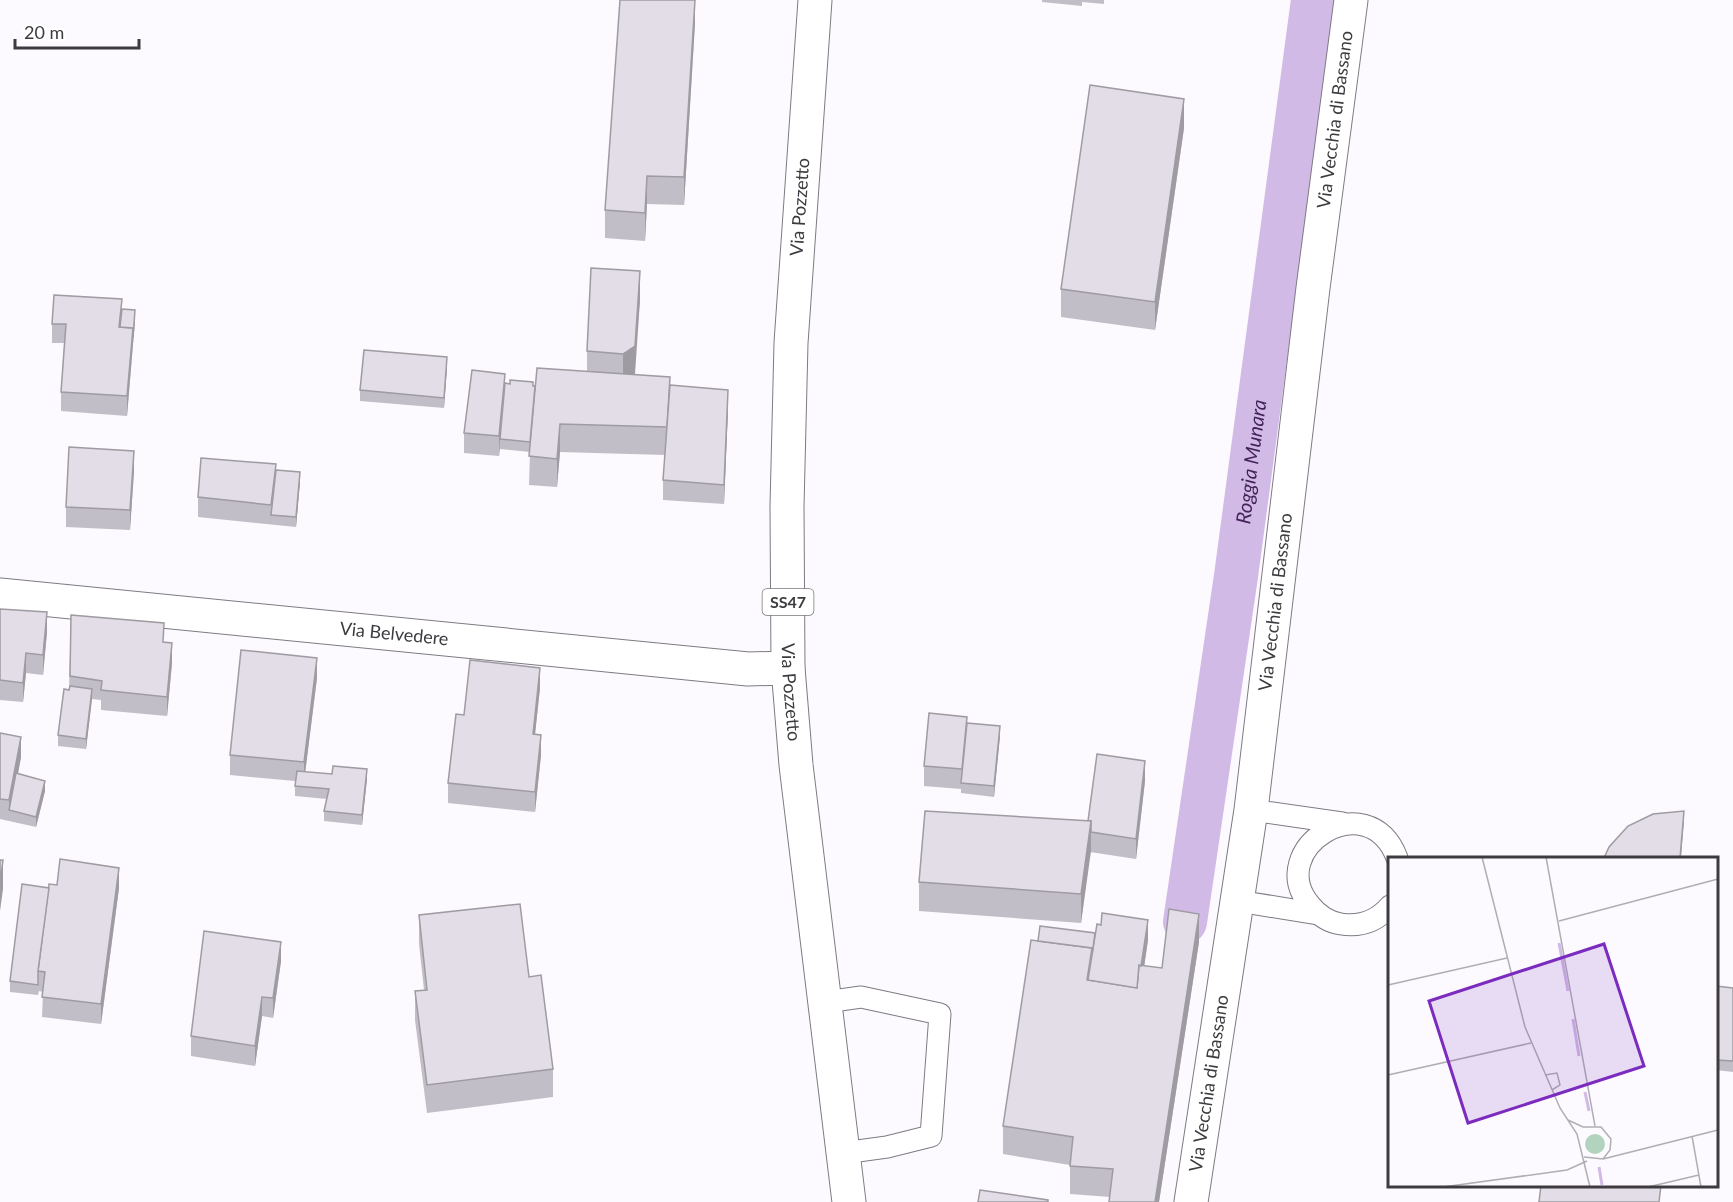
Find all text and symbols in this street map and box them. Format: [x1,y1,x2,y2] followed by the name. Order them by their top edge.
[15,12,140,50] scale bar
[24,21,64,43] text: 20 m
[1312,29,1357,210] street label: Via Vecchia di Bassano
[785,157,813,257] street label: Via Pozzetto
[1230,398,1270,525] water label: Roggia Munara
[1253,512,1296,692] street label: Via Vecchia di Bassano
[762,589,814,615] road number: SS47
[339,617,450,649] street label: Via Belvedere
[778,643,806,742] street label: Via Pozzetto
[1388,857,1718,1187] inset map
[1184,993,1233,1173] street label: Via Vecchia di Bassano

